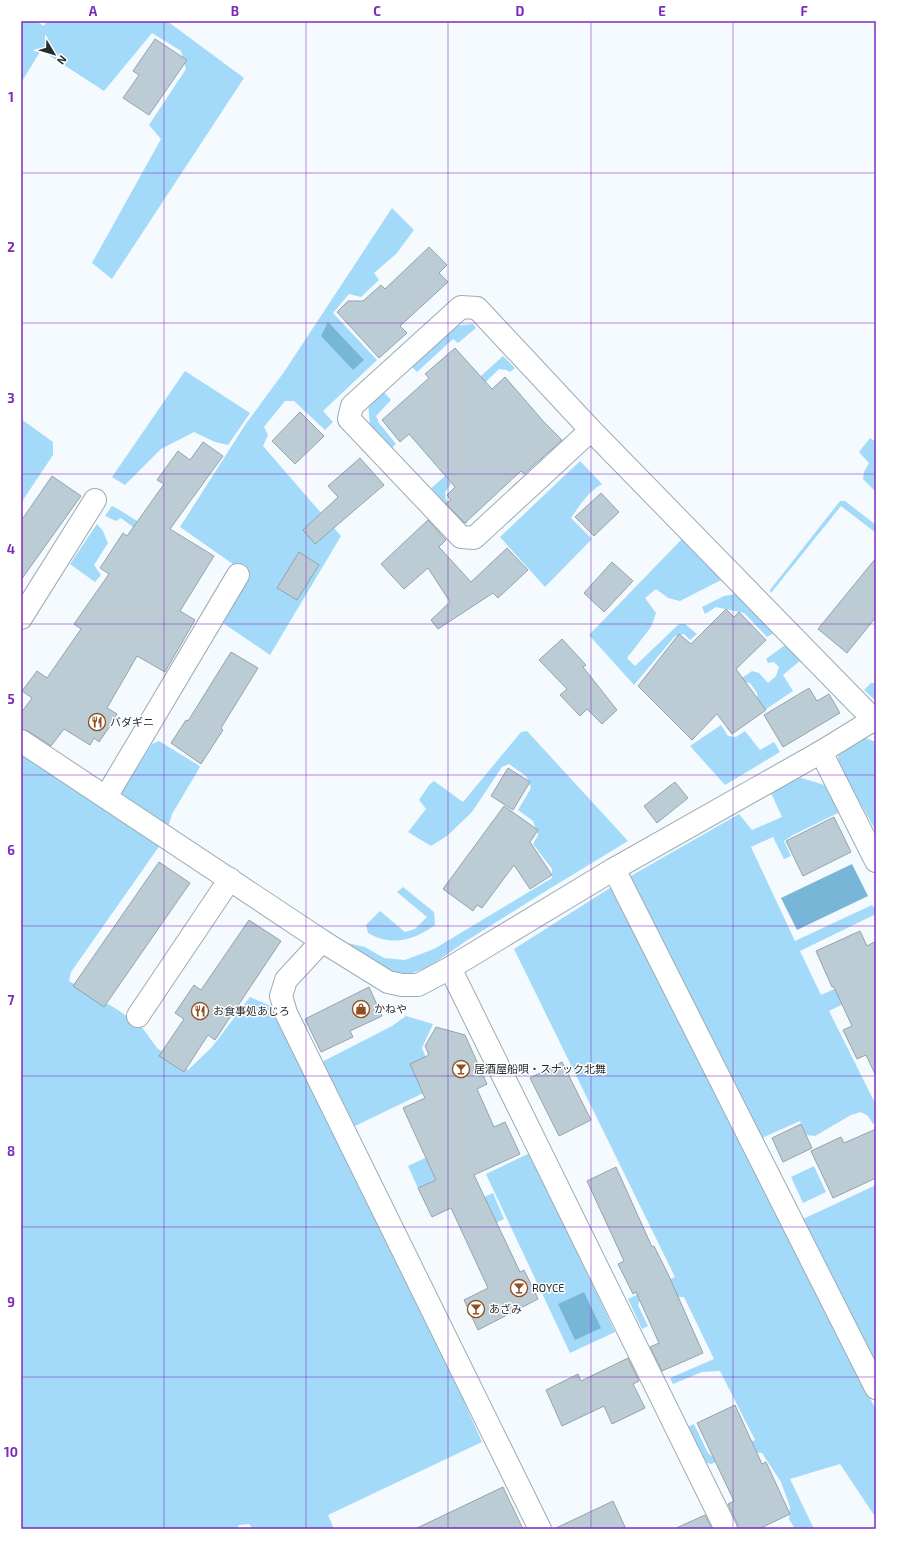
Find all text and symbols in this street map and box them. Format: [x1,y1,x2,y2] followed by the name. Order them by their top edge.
[89,3,98,19] text: A
[231,3,239,19] text: B
[373,3,381,19] text: C
[516,3,525,19] text: D
[658,3,666,19] text: E
[800,3,808,19] text: F
[34,34,74,74] north arrow
[55,53,70,68] text: N
[8,89,14,105] text: 1
[7,239,15,255] text: 2
[7,390,15,406] text: 3
[7,541,15,557] text: 4
[7,691,15,707] text: 5
[87,712,107,732] restaurant icon: バダギニ
[110,715,154,728] place label: バダギニ
[7,842,15,858] text: 6
[8,992,15,1008] text: 7
[351,999,371,1019] shop icon: かねや
[190,1001,210,1021] restaurant icon: お食事処あじろ
[374,1002,407,1015] place label: かねや
[213,1004,290,1017] place label: お食事処あじろ
[451,1059,471,1079] bar icon: 居酒屋船唄・スナック北舞
[474,1062,606,1075] place label: 居酒屋船唄・スナック北舞
[7,1143,15,1159] text: 8
[509,1278,529,1298] bar icon: ROYCE
[532,1281,565,1294] place label: ROYCE
[7,1294,15,1310] text: 9
[466,1299,486,1319] bar icon: あざみ
[489,1302,522,1315] place label: あざみ
[4,1444,18,1460] text: 10

